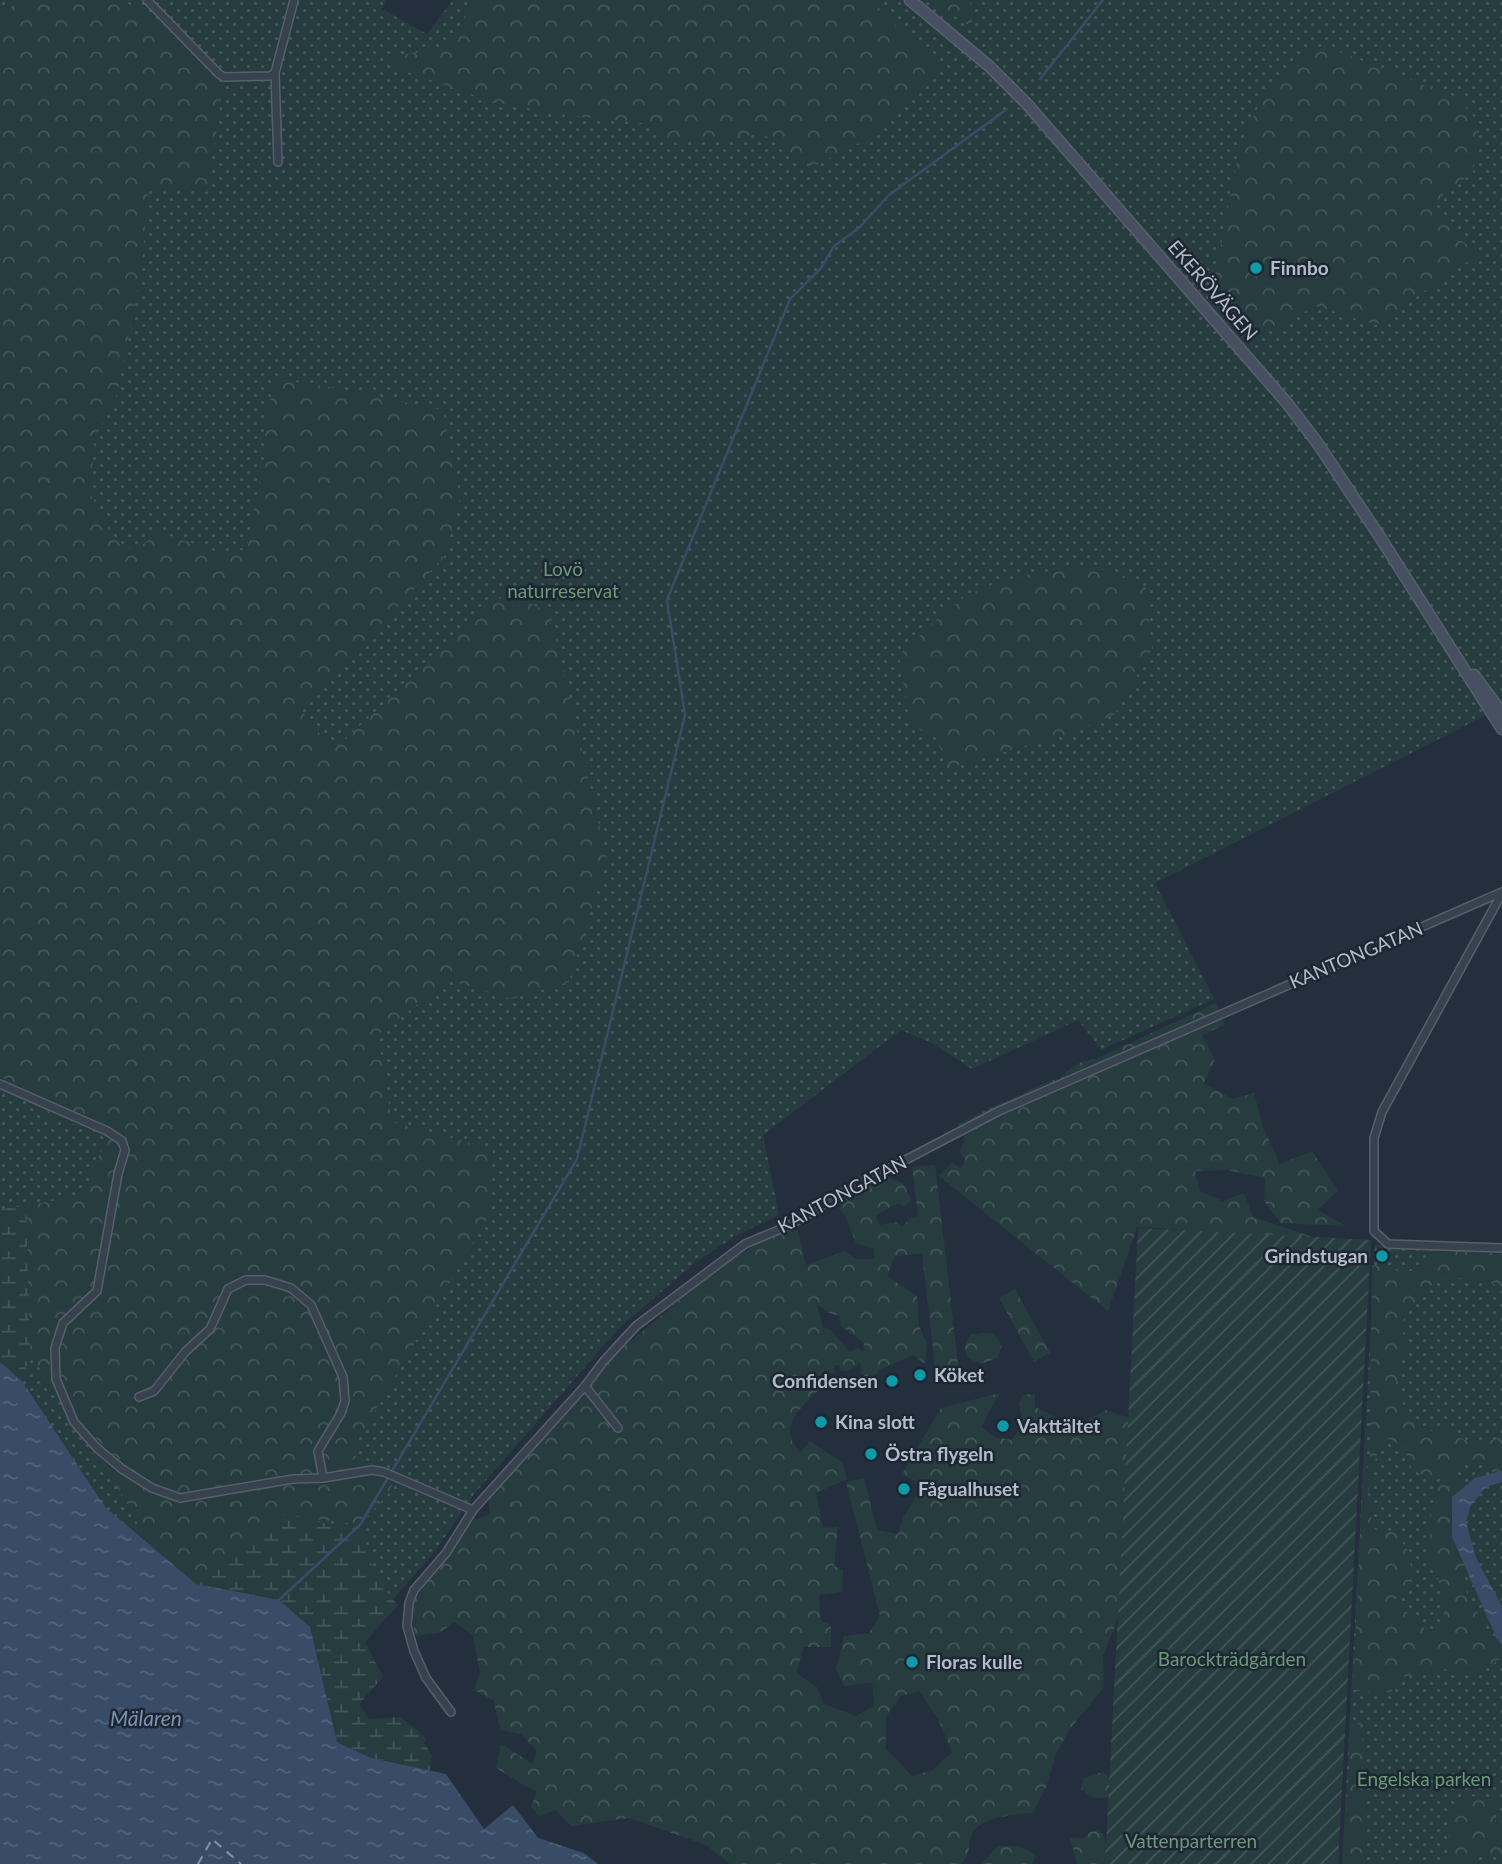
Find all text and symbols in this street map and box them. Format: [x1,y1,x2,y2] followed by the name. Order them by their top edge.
[1164,235,1263,344] street label: EKERÖVÄGEN
[1270,256,1329,279] place label: Finnbo
[1248,260,1264,276] marker: Finnbo
[507,557,619,602] park label: Lovö naturreservat
[1286,916,1426,993] street label: KANTONGATAN
[773,1150,910,1237] street label: KANTONGATAN
[1264,1244,1368,1267] place label: Grindstugan
[1374,1248,1390,1264] marker: Grindstugan
[934,1363,984,1386] place label: Köket
[912,1367,928,1383] marker: Köket
[772,1369,878,1392] place label: Confidensen
[884,1373,900,1389] marker: Confidensen
[835,1410,916,1433] place label: Kina slott
[813,1414,829,1430] marker: Kina slott
[1016,1414,1100,1437] place label: Vakttältet
[995,1418,1011,1434] marker: Vakttältet
[885,1442,994,1465] place label: Östra flygeln
[863,1446,879,1462] marker: Östra flygeln
[918,1477,1019,1500] place label: Fågualhuset
[896,1481,912,1497] marker: Fågualhuset
[1158,1647,1306,1670] park label: Barockträdgården
[926,1650,1022,1673] place label: Floras kulle
[904,1654,920,1670] marker: Floras kulle
[110,1705,182,1730] water label: Mälaren
[1357,1767,1491,1790] park label: Engelska parken
[1125,1829,1257,1852] park label: Vattenparterren

